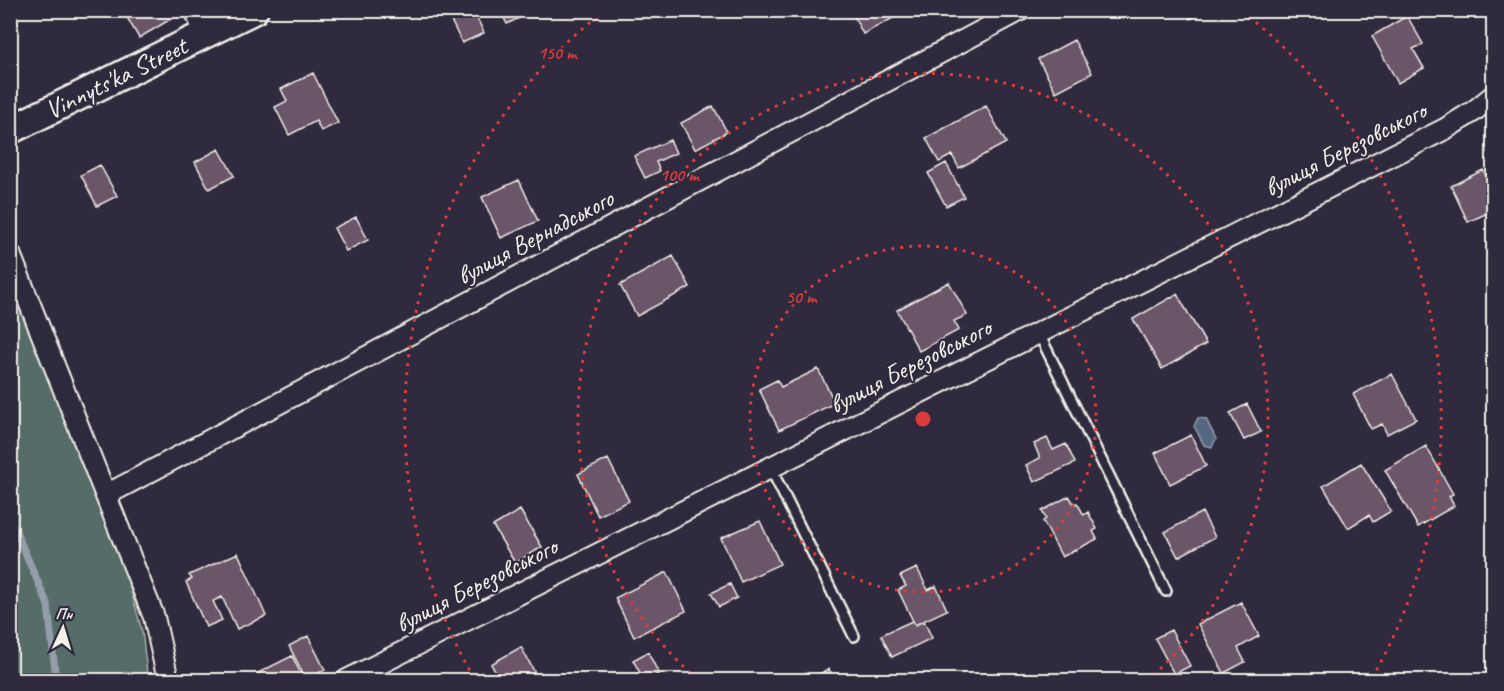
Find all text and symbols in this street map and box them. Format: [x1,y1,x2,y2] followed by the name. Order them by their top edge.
[40,28,194,127] street label: Vinnyts'ka Street
[538,42,578,64] text: 150 m
[1258,93,1434,204] street label: вулиця Березовського
[660,164,700,186] text: 100 m
[451,181,621,292] street label: вулиця Вернадського
[786,286,818,308] text: 50 m
[823,310,999,421] street label: вулиця Березовського
[913,409,933,429] centre of rings
[389,529,565,640] street label: вулиця Березовського
[33,598,93,658] north arrow
[55,603,74,625] text: Пн

